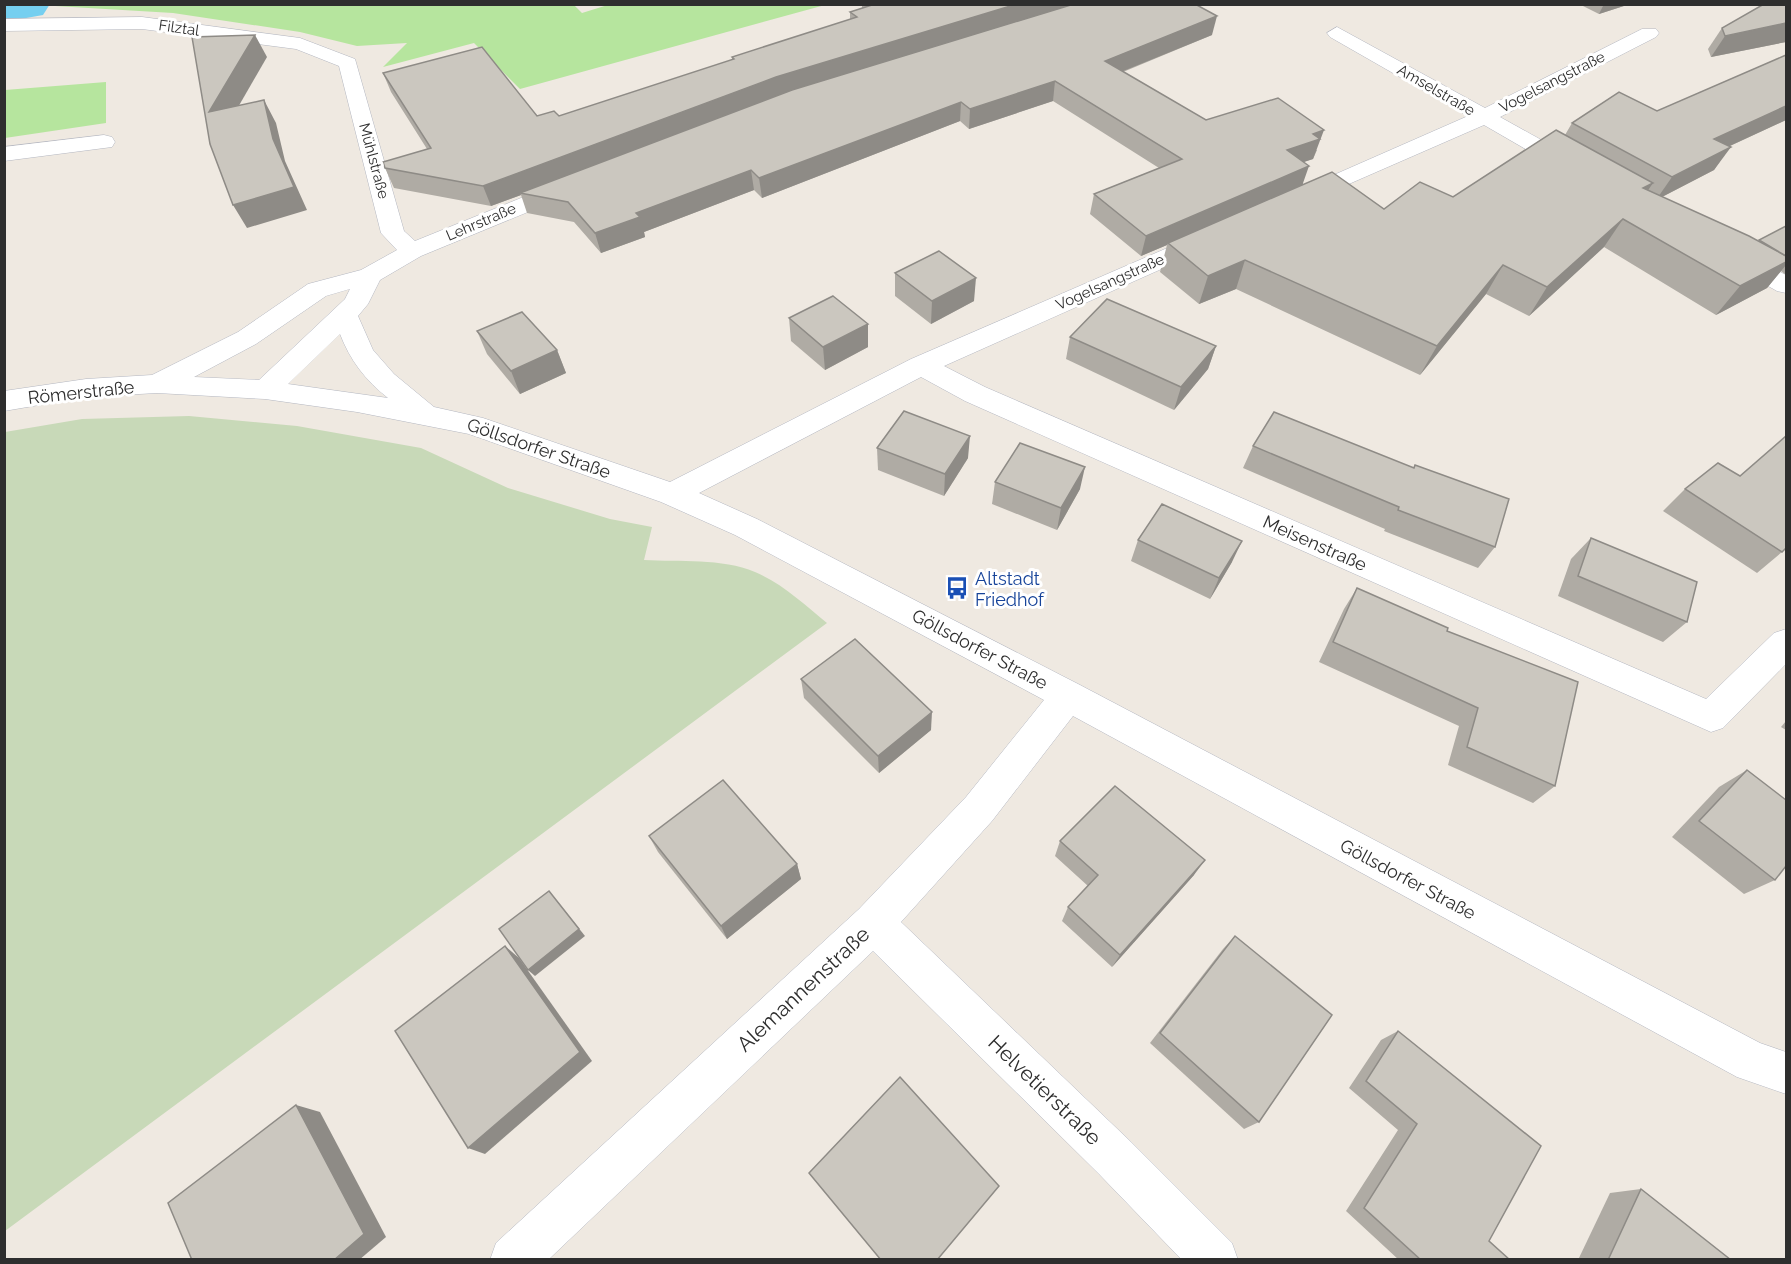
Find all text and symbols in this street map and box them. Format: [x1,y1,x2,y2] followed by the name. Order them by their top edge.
[158,16,201,40] street label: Filztal
[1496,47,1608,116] street label: Vogelsangstraße
[1394,61,1478,120] street label: Amselstraße
[355,121,393,201] street label: Mühlstraße
[443,199,519,245] street label: Lehrstraße
[1053,250,1167,314] street label: Vogelsangstraße
[27,376,136,408] street label: Römerstraße
[464,414,614,483] street label: Göllsdorfer Straße
[1260,511,1370,575] street label: Meisenstraße
[975,568,1045,610] place label: Altstadt Friedhof
[944,575,970,601] bus stop icon: Altstadt Friedhof
[909,604,1052,694] street label: Göllsdorfer Straße
[1337,834,1480,924] street label: Göllsdorfer Straße
[732,921,874,1057] street label: Alemannenstraße
[983,1030,1107,1150] street label: Helvetierstraße

